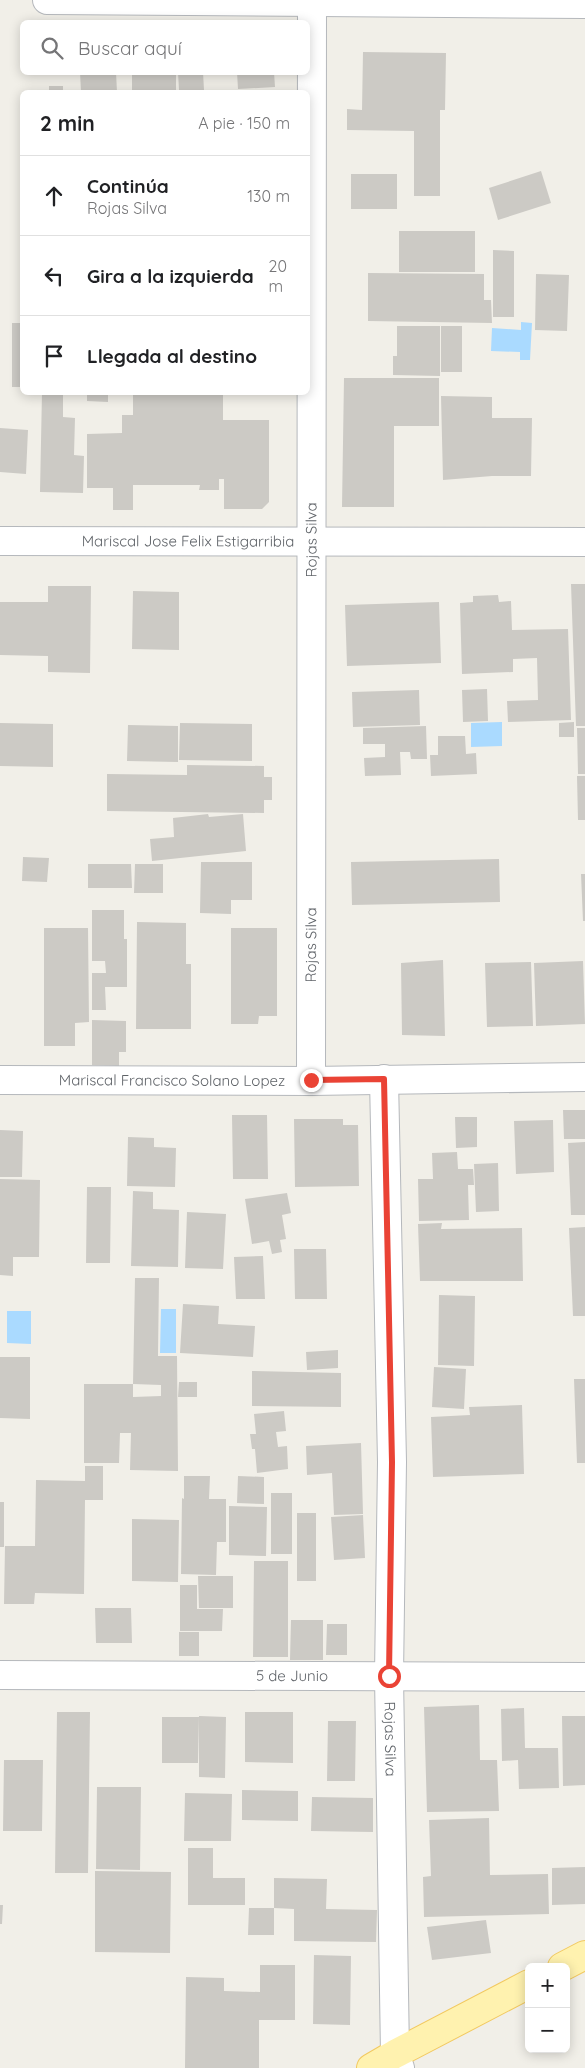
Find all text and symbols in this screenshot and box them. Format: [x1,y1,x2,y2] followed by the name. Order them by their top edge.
[20,20,310,75] search box
[38,34,66,62] icon: search
[78,36,182,60] text: Buscar aquí
[40,110,95,136] text: 2 min
[198,113,290,133] text: A pie · 150 m
[87,174,169,198] text: Continúa
[40,182,68,210] icon: ahead
[247,186,290,206] text: 130 m
[87,198,167,218] text: Rojas Silva
[269,256,287,296] text: 20 m
[40,262,68,290] icon: left
[87,264,254,288] text: Gira a la izquierda
[40,342,68,370] icon: arrive
[87,344,257,368] text: Llegada al destino
[301,502,321,578] street label: Rojas Silva
[82,531,294,551] street label: Mariscal Jose Felix Estigarribia
[301,907,320,983] street label: Rojas Silva
[300,1069,323,1092] route end
[59,1070,285,1090] street label: Mariscal Francisco Solano Lopez
[378,1665,401,1688] route start
[256,1666,328,1685] street label: 5 de Junio
[380,1701,401,1777] street label: Rojas Silva
[525,1963,570,2053] map controls
[525,1963,570,2008] button: +
[525,2008,570,2053] button: −

